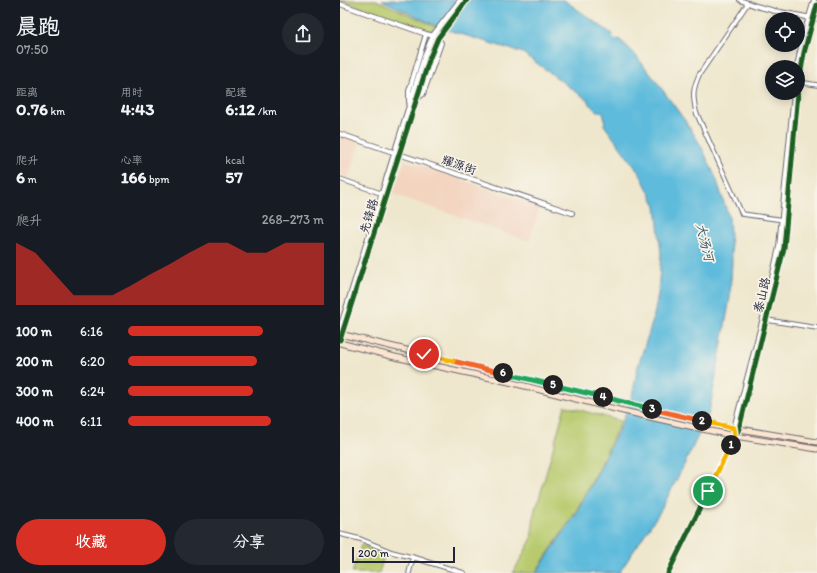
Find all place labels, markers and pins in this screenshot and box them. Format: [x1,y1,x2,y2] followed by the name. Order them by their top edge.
[407,337,441,371] pin
[493,363,513,383] pin: 6
[543,375,563,395] pin: 5
[593,387,613,407] pin: 4
[642,399,662,419] pin: 3
[692,411,712,431] pin: 2
[721,435,741,455] pin: 1
[691,474,725,508] pin

